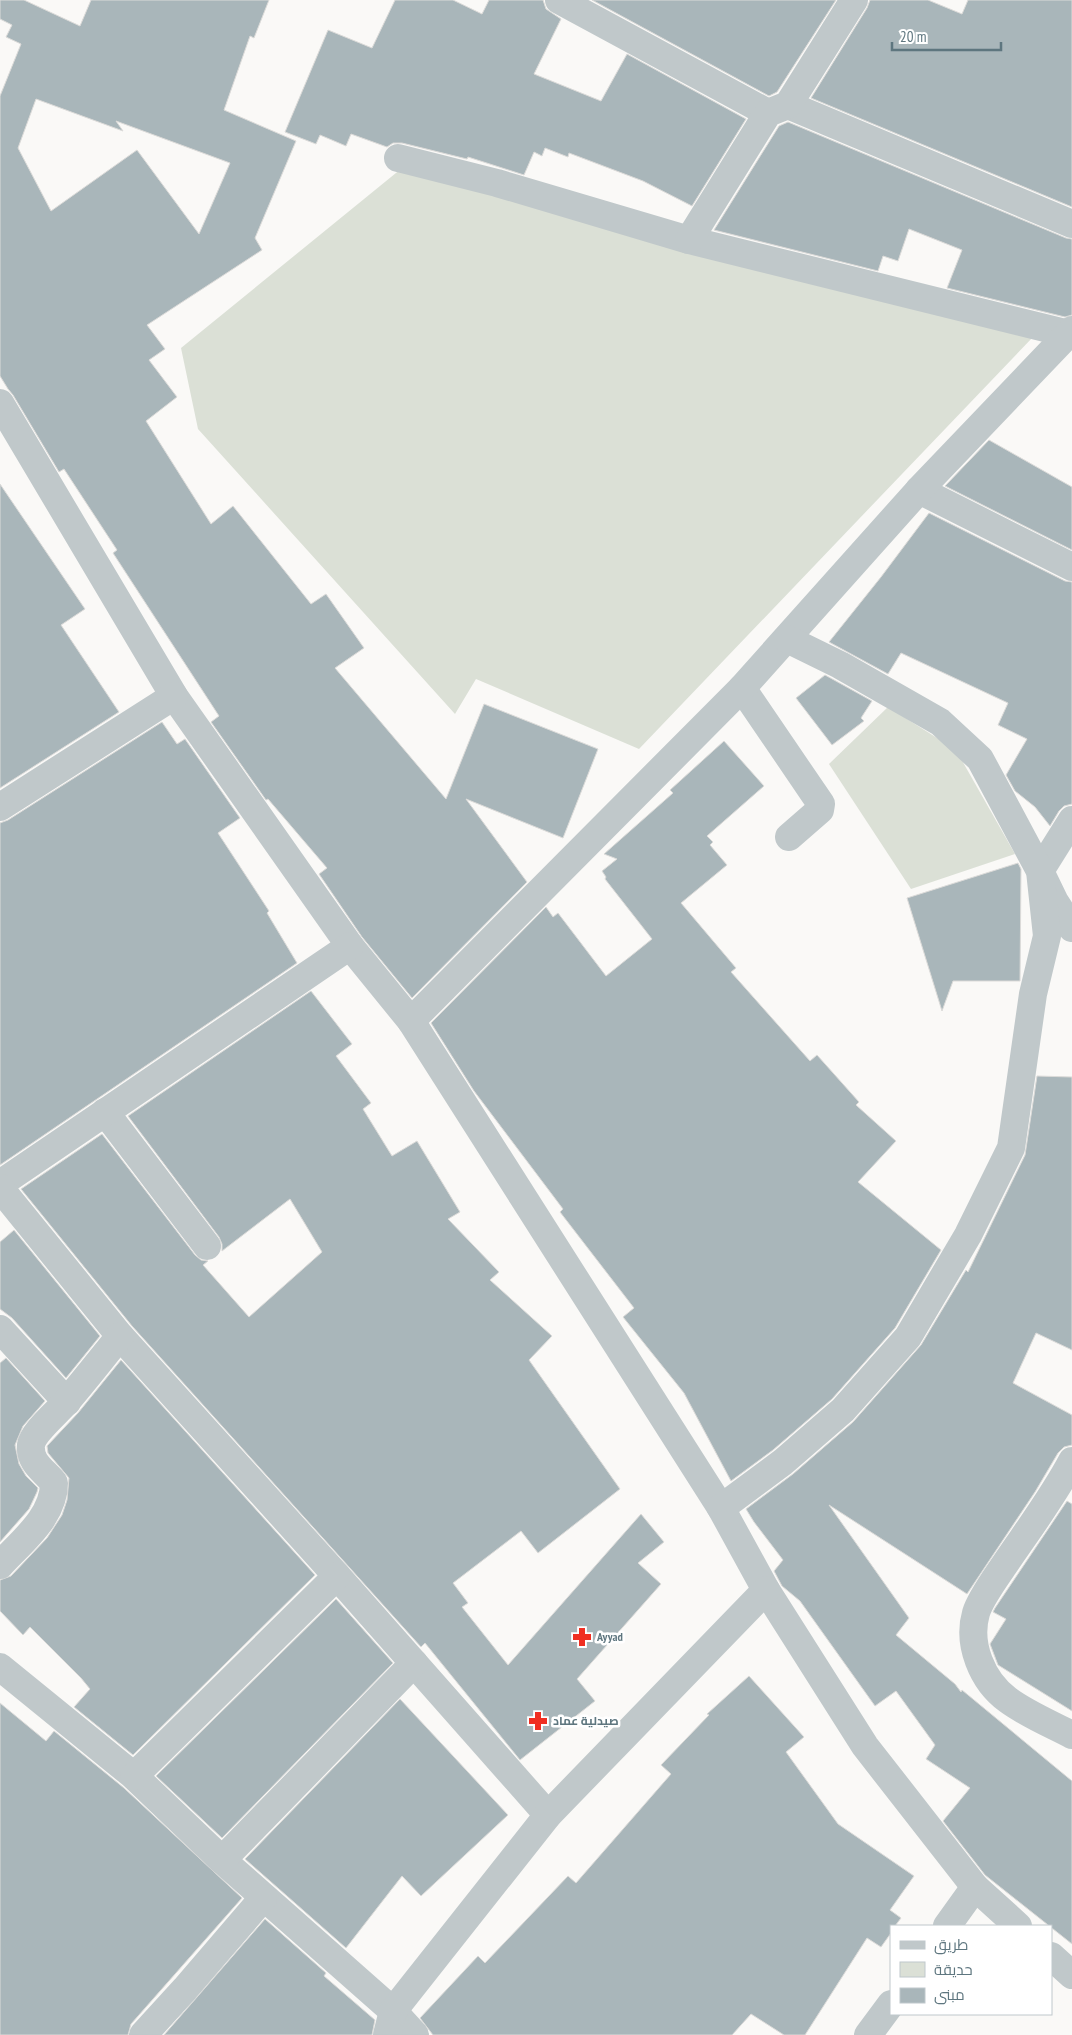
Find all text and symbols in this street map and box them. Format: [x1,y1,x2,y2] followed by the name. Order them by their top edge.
[892,20,1001,52] scale bar
[900,27,926,46] text: 20 m
[571,1626,593,1648] pharmacy icon: Ayyad
[596,1629,623,1644] place label: Ayyad
[527,1710,549,1732] pharmacy icon: صيدلية عماد
[553,1713,619,1728] place label: صيدلية عماد
[890,1925,1052,2015] legend
[934,1935,968,1955] text: طريق
[934,1960,973,1979] text: حديقة
[934,1985,965,2005] text: مبنى

